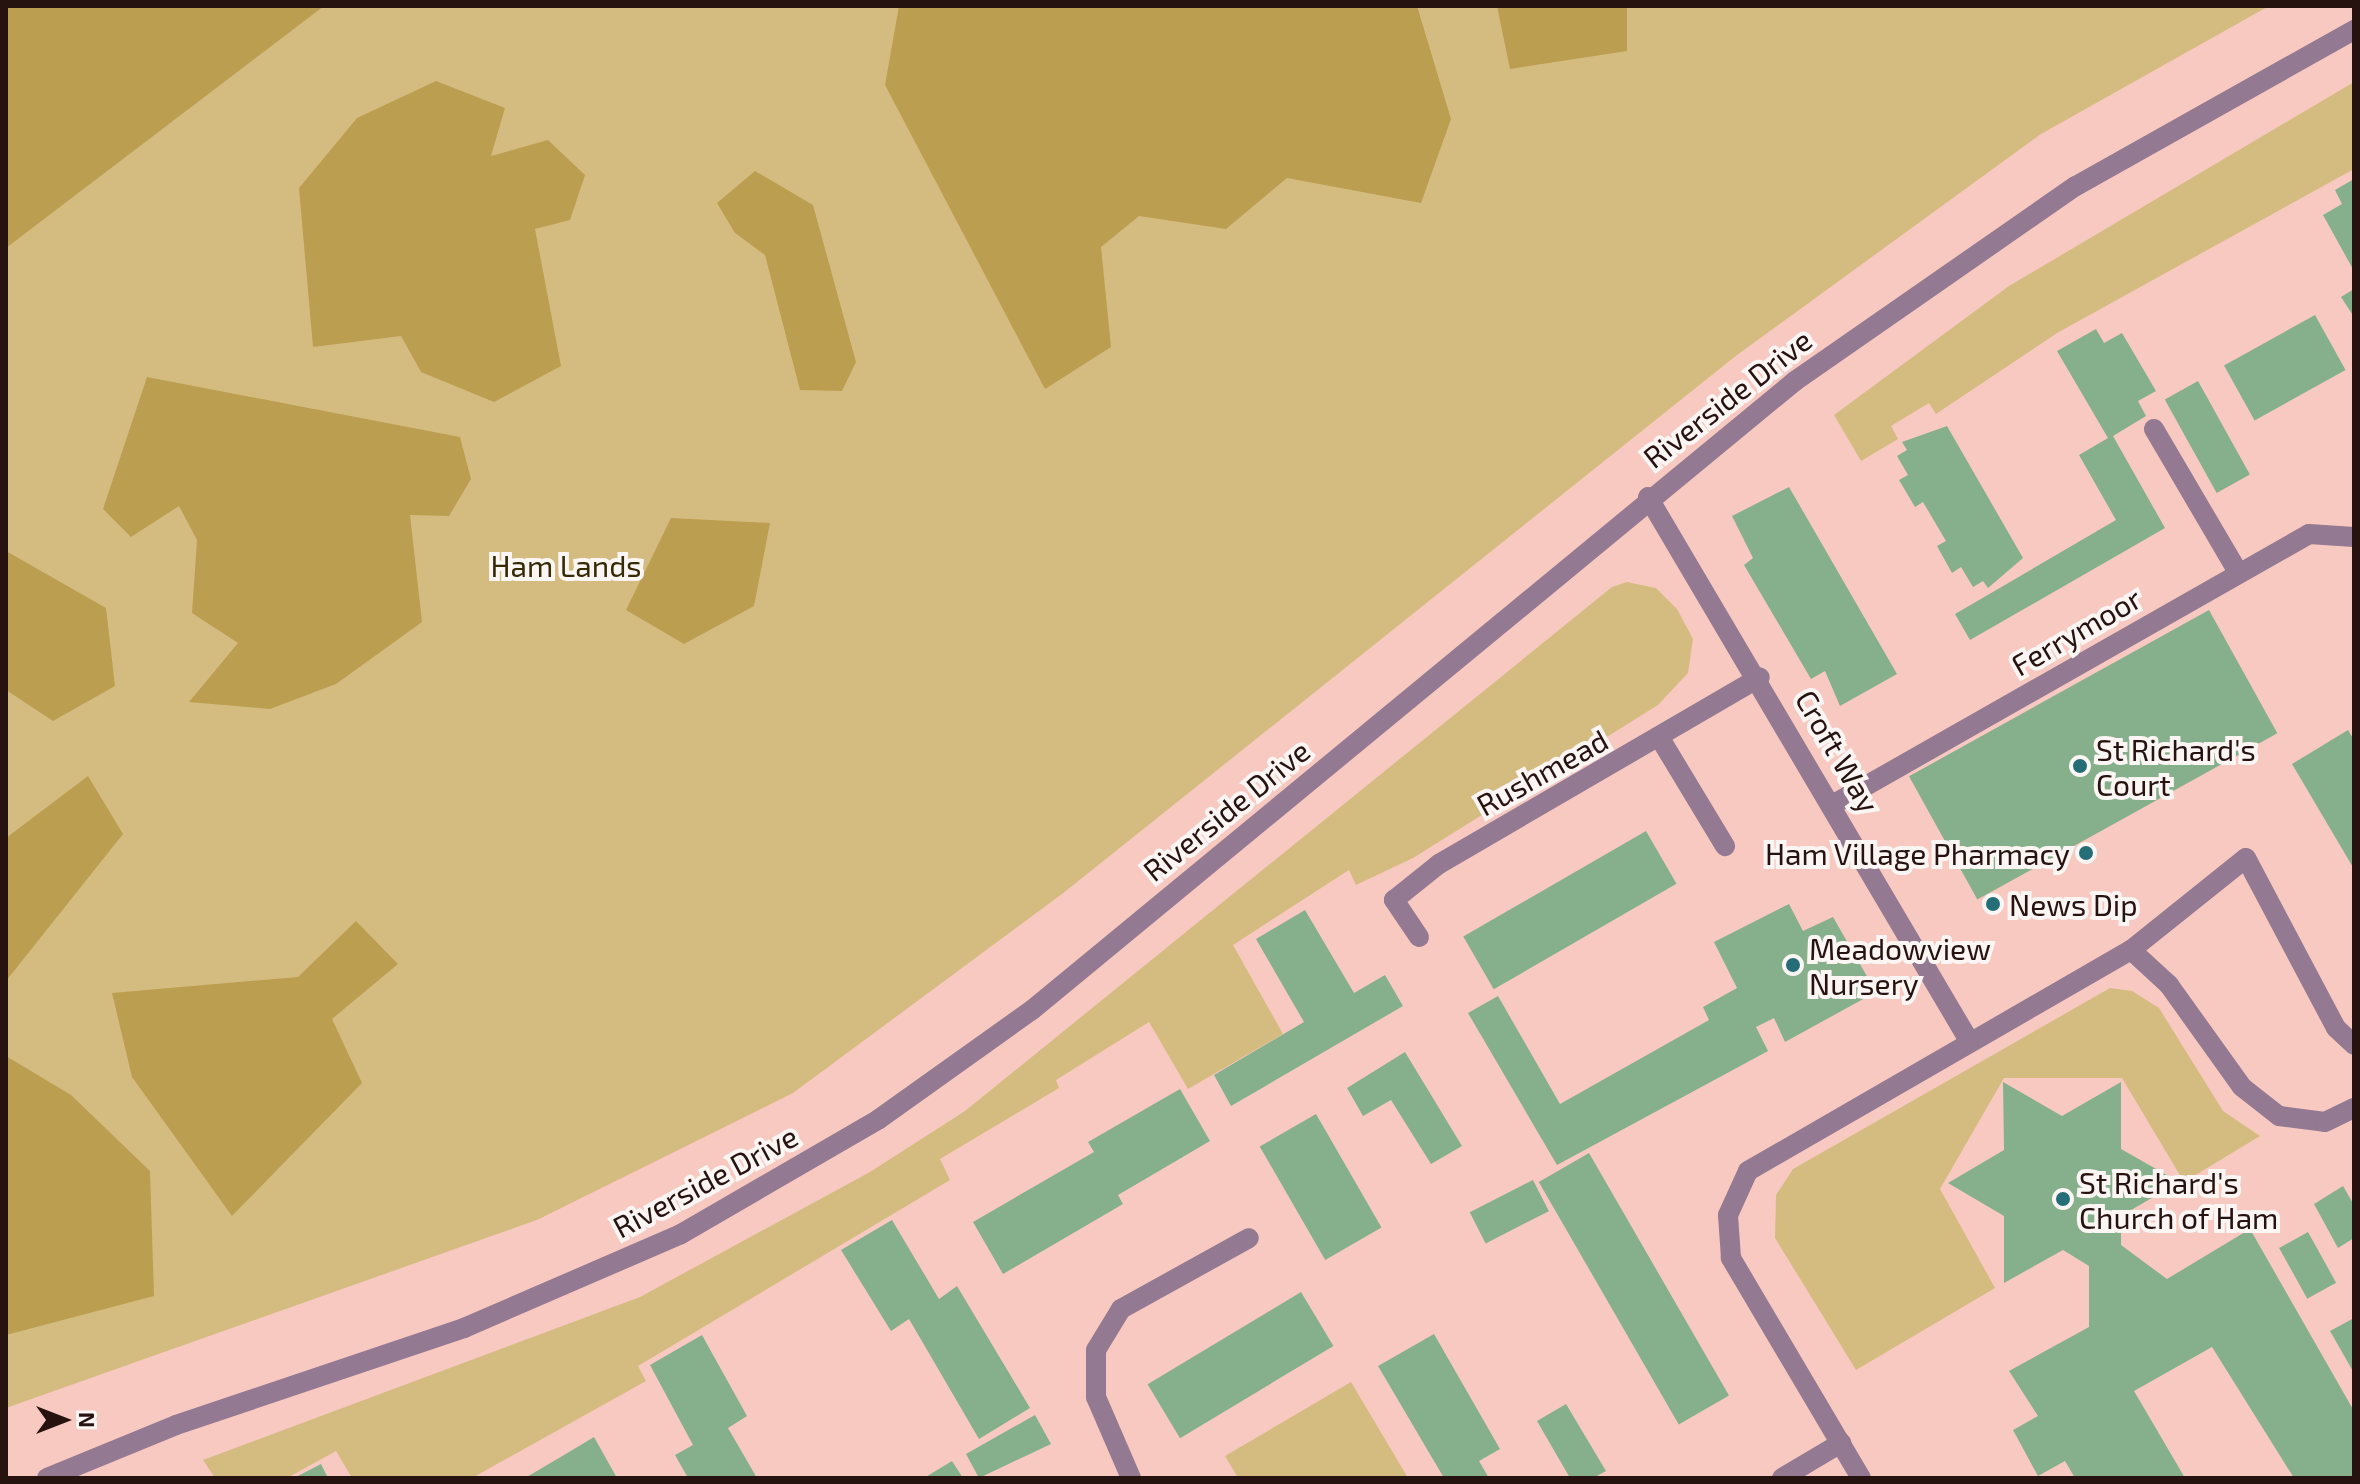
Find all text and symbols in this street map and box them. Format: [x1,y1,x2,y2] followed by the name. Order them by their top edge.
[1636,321,1818,475] street label: Riverside Drive
[490,547,642,583] park label: Ham Lands
[2005,579,2147,683] street label: Ferrymoor
[1788,683,1888,819] street label: Croft Way
[1470,721,1614,823] street label: Rushmead
[2096,731,2256,802] place label: St Richard's Court
[1136,732,1316,888] street label: Riverside Drive
[2071,757,2089,775] marker: St Richard's Court
[1764,835,2070,871] place label: Ham Village Pharmacy
[2077,844,2095,862] marker: Ham Village Pharmacy
[2009,886,2138,922] place label: News Dip
[1984,895,2002,913] marker: News Dip
[1809,930,1991,1000] place label: Meadowview Nursery
[1784,956,1802,974] marker: Meadowview Nursery
[607,1117,803,1245] street label: Riverside Drive
[2079,1164,2279,1234] place label: St Richard's Church of Ham
[2054,1190,2072,1208] marker: St Richard's Church of Ham
[24,1380,104,1460] north arrow
[75,1412,101,1428] text: N

